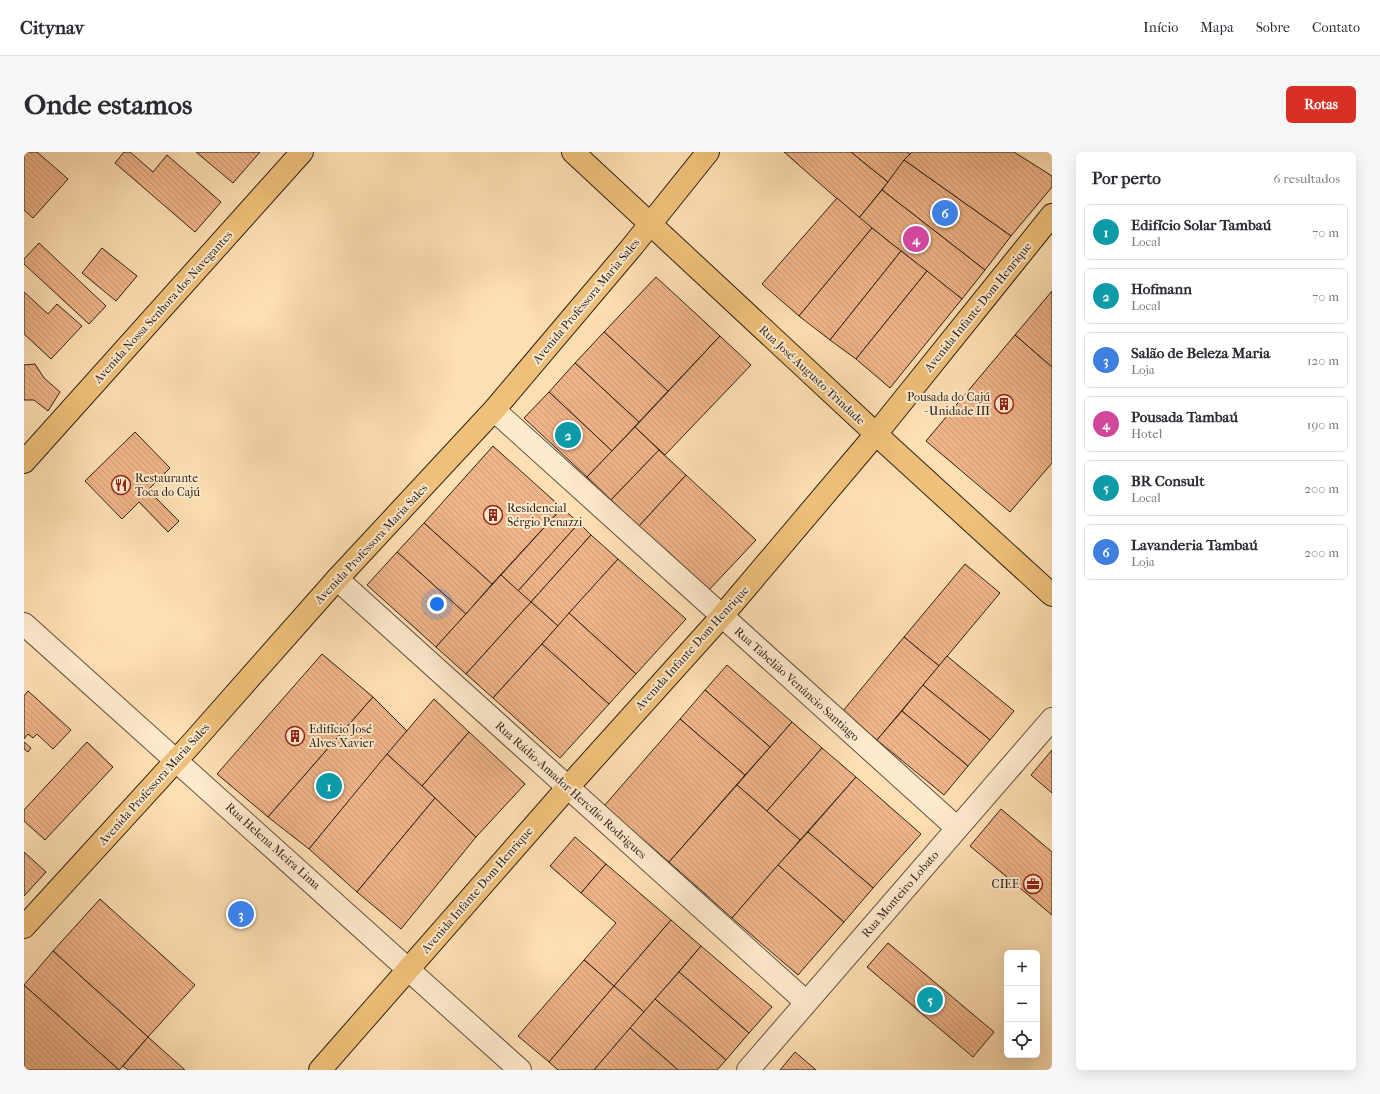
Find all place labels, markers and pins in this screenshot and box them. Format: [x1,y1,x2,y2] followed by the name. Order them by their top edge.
[932,198,958,228] pin: 6
[903,224,929,254] pin: 4
[907,390,990,418] place label: Pousada do Cajú - Unidade III
[993,393,1015,415] building icon: Pousada do Cajú - Unidade III
[555,420,581,450] pin: 2
[135,471,200,499] place label: Restaurante Toca do Cajú
[110,474,132,496] restaurant icon: Restaurante Toca do Cajú
[507,501,583,529] place label: Residencial Sérgio Penazzi
[482,504,504,526] building icon: Residencial Sérgio Penazzi
[308,722,375,750] place label: Edifício José Alves Xavier
[284,725,306,747] building icon: Edifício José Alves Xavier
[316,771,342,801] pin: 1
[1022,873,1044,895] office icon: CIEE
[992,877,1019,891] place label: CIEE
[228,899,254,929] pin: 3
[917,985,943,1015] pin: 5

